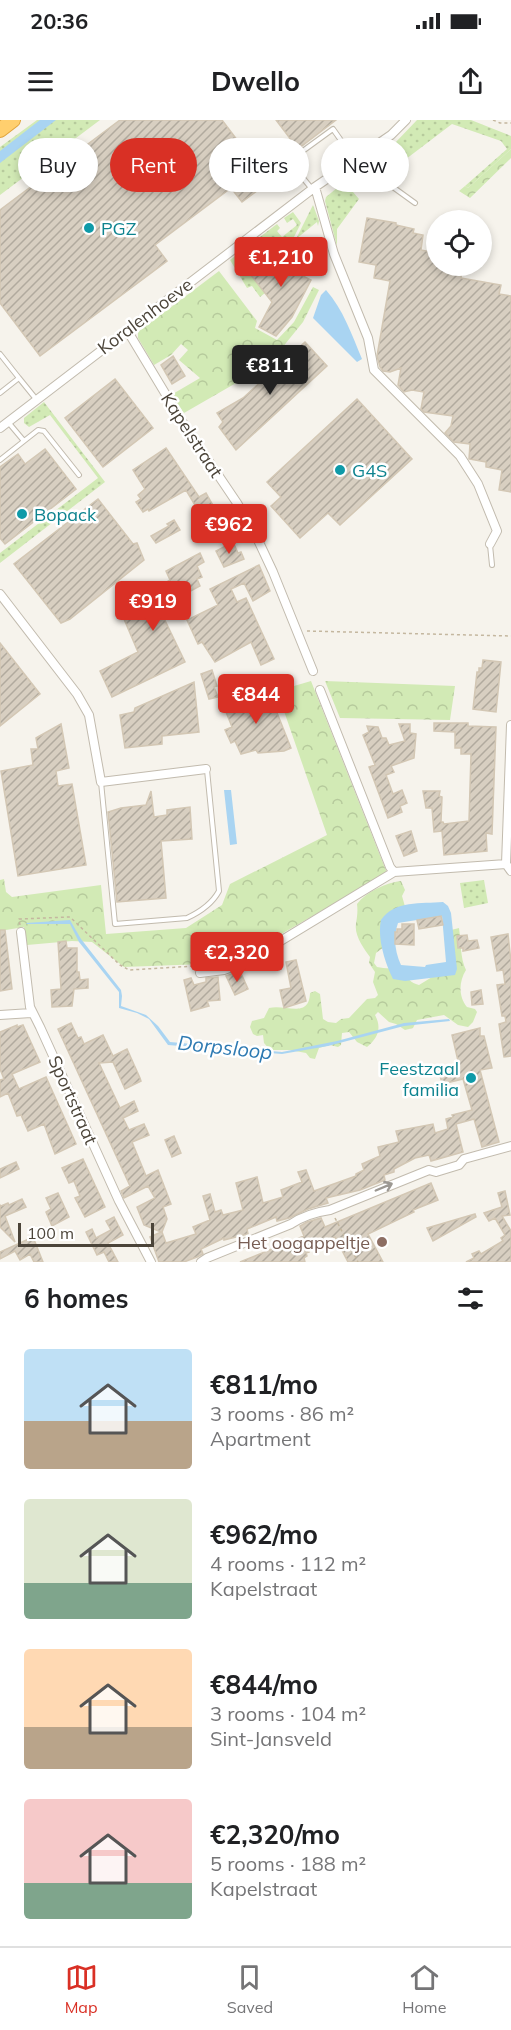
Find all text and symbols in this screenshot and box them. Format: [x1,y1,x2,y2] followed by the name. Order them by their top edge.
[30,7,88,35] text: 20:36
[211,64,300,98] text: Dwello
[24,65,57,98] icon: menu
[454,65,487,98] icon: share
[18,138,98,192] chip: Buy
[110,138,197,192] chip: Rent
[209,138,309,192] chip: Filters
[321,138,409,192] chip: New
[426,210,492,276] map controls
[426,210,492,276] button: locate
[101,217,137,240] place label: PGZ
[82,221,96,235] marker: PGZ
[232,237,330,288] pin: €1,210
[249,244,313,269] text: €1,210
[93,273,197,359] street label: Koralenhoeve
[234,345,306,396] pin: €811
[246,352,294,377] text: €811
[156,388,228,482] street label: Kapelstraat
[352,459,387,482] place label: G4S
[333,463,347,477] marker: G4S
[34,503,97,526] place label: Bopack
[193,504,265,555] pin: €962
[15,507,29,521] marker: Bopack
[205,511,253,536] text: €962
[117,581,189,632] pin: €919
[129,588,177,613] text: €919
[220,674,292,725] pin: €844
[232,681,280,706] text: €844
[188,932,286,983] pin: €2,320
[205,939,269,964] text: €2,320
[176,1030,274,1064] water label: Dorpsloop
[43,1052,103,1148] street label: Sportstraat
[379,1057,459,1101] place label: Feestzaal familia
[464,1071,478,1085] marker: Feestzaal familia
[374,1181,393,1192] one-way arrow
[18,1220,154,1248] scale bar
[27,1223,74,1243] text: 100 m
[237,1231,370,1254] place label: Het oogappeltje
[375,1235,389,1249] marker: Het oogappeltje
[24,1282,128,1315] text: 6 homes
[454,1282,487,1315] icon: filters
[210,1368,318,1401] text: €811/mo
[72,1373,144,1445] icon: home
[210,1401,354,1426] text: 3 rooms · 86 m²
[210,1426,311,1451] text: Apartment
[210,1518,318,1551] text: €962/mo
[72,1523,144,1595] icon: home
[210,1551,366,1576] text: 4 rooms · 112 m²
[210,1576,317,1601] text: Kapelstraat
[210,1668,318,1701] text: €844/mo
[72,1673,144,1745] icon: home
[210,1701,366,1726] text: 3 rooms · 104 m²
[210,1726,332,1751] text: Sint-Jansveld
[210,1818,340,1851] text: €2,320/mo
[72,1823,144,1895] icon: home
[210,1851,366,1876] text: 5 rooms · 188 m²
[210,1876,317,1901] text: Kapelstraat
[65,1961,98,2017] tab: Map
[227,1961,273,2017] tab: Saved
[402,1961,446,2017] tab: Home

